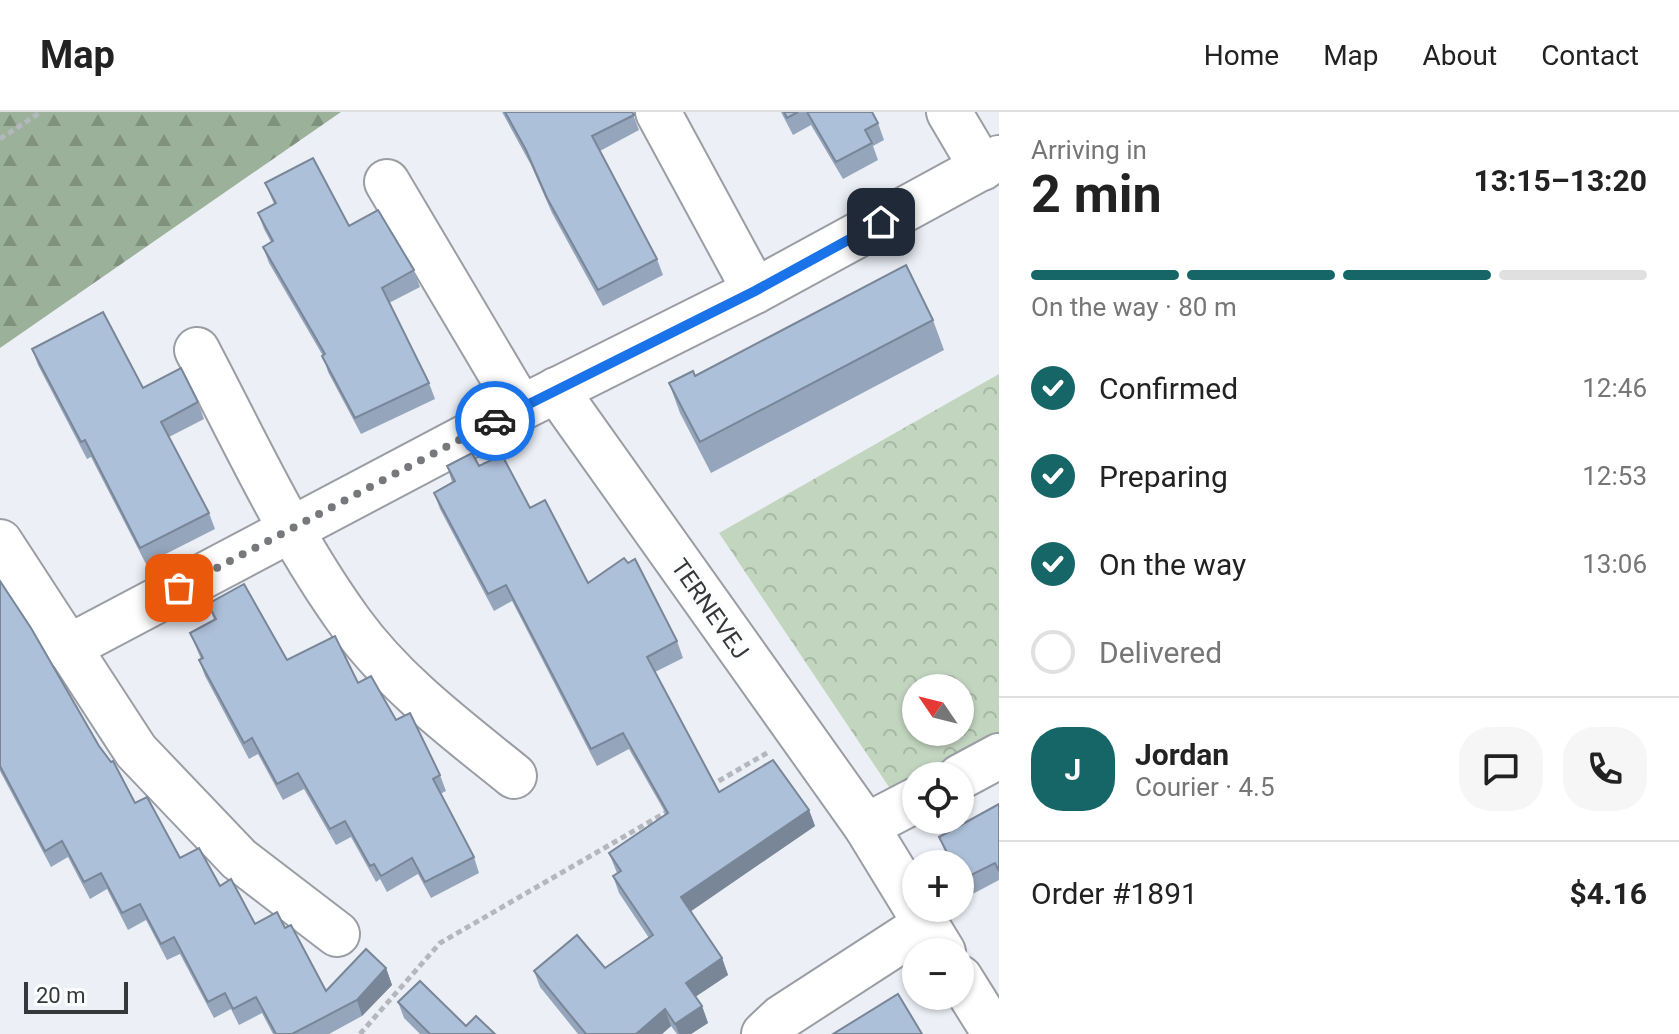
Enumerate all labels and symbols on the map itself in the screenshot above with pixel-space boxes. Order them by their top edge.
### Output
pin [847,188,915,256]
courier [455,381,535,461]
pin [145,554,213,622]
street label: TERNEVEJ [665,554,755,664]
north arrow [902,674,974,746]
scale bar [24,978,128,1014]

